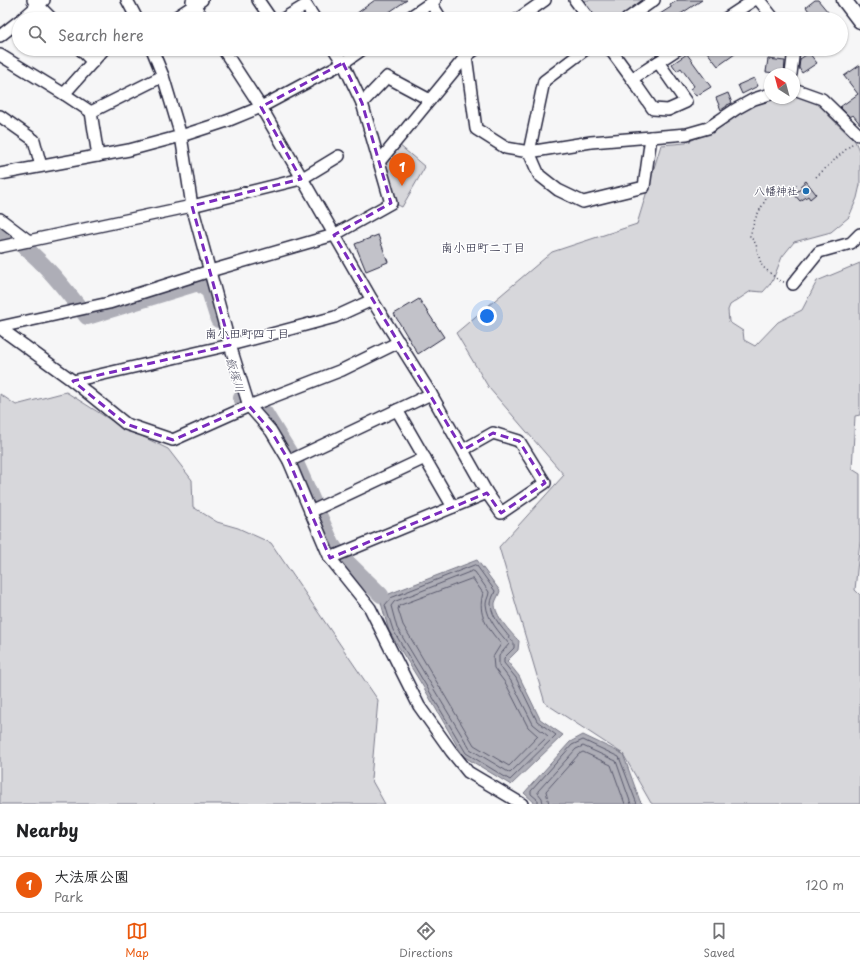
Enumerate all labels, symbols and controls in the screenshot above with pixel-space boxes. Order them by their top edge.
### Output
search box [12,12,848,56]
icon: search [26,23,48,45]
text: Search here [58,23,144,46]
north arrow [764,68,800,104]
pin: 1 [389,153,415,186]
place label: 八幡神社 [754,182,798,199]
marker: 八幡神社 [801,186,811,196]
district label: 南小田町二丁目 [441,238,525,256]
your location [477,306,497,326]
district label: 南小田町四丁目 [205,324,289,342]
water label: 飯塚川 [222,355,250,395]
text: Nearby [16,817,78,843]
text: 大法原公園 [54,864,129,887]
text: 1 [26,875,32,894]
text: 120 m [805,875,844,894]
text: Park [54,887,83,906]
tab: Map [125,920,149,961]
tab: Directions [399,920,453,961]
tab: Saved [703,920,735,961]

